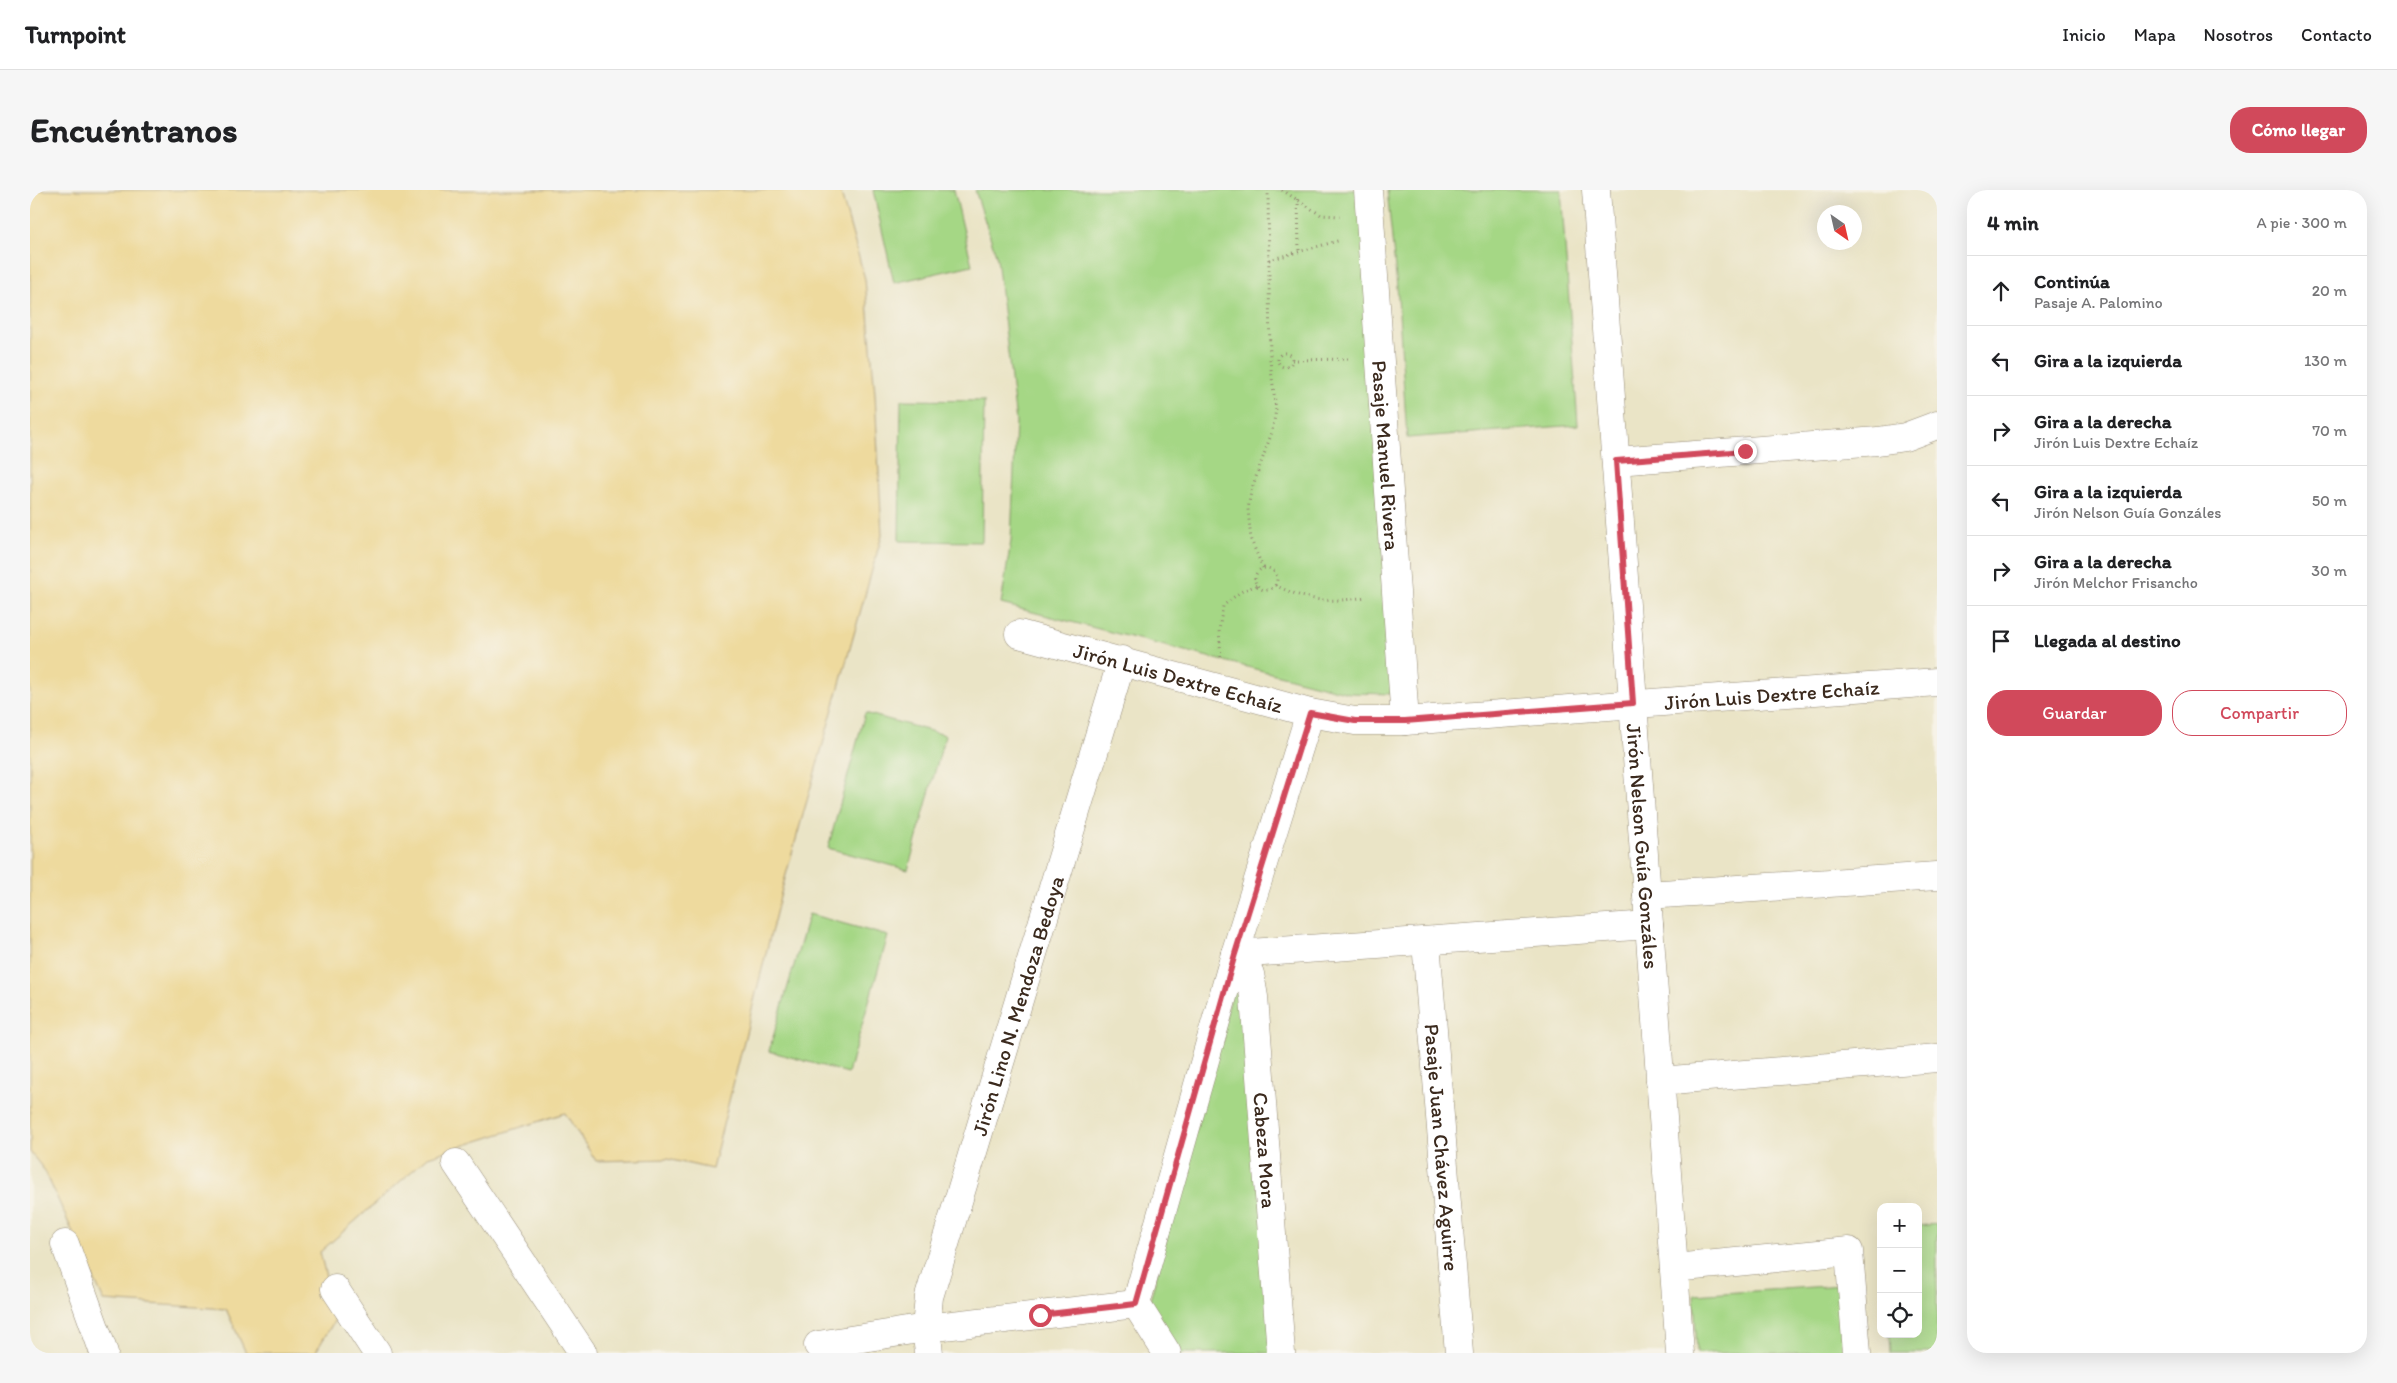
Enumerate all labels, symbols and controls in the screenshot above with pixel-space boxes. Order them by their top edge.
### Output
text: Turnpoint [25,20,126,49]
text: Inicio [2062,24,2106,46]
text: Mapa [2134,24,2176,46]
text: Nosotros [2204,24,2273,46]
text: Contacto [2301,24,2372,46]
button: Cómo llegar [2230,107,2367,153]
text: Encuéntranos [30,109,238,151]
north arrow [1817,205,1862,250]
text: 4 min [1987,210,2039,235]
text: A pie · 300 m [2256,213,2347,232]
text: Continúa [2034,270,2110,293]
icon: ahead [1987,277,2015,305]
text: 20 m [2312,281,2347,300]
text: Pasaje A. Palomino [2034,293,2163,312]
icon: left [1987,347,2015,375]
text: Gira a la izquierda [2034,349,2182,372]
text: 130 m [2304,351,2347,370]
street label: Pasaje Manuel Rivera [1367,359,1406,551]
text: Gira a la derecha [2034,410,2172,433]
icon: right [1987,417,2015,445]
text: 70 m [2312,421,2347,440]
text: Jirón Luis Dextre Echaíz [2034,433,2198,452]
route end [1734,440,1757,463]
text: Gira a la izquierda [2034,480,2182,503]
icon: left [1987,487,2015,515]
text: 50 m [2312,491,2347,510]
text: Jirón Nelson Guía Gonzáles [2034,503,2221,522]
text: Gira a la derecha [2034,550,2172,573]
icon: right [1987,557,2015,585]
text: 30 m [2311,561,2347,580]
text: Jirón Melchor Frisancho [2034,573,2198,592]
icon: arrive [1987,627,2015,655]
text: Llegada al destino [2034,629,2181,652]
street label: Jirón Luis Dextre Echaíz [1071,637,1286,718]
street label: Jirón Luis Dextre Echaíz [1663,674,1881,714]
button: Guardar [1987,690,2162,736]
button: Compartir [2172,690,2347,736]
street label: Jirón Nelson Guía Gonzáles [1622,723,1665,970]
street label: Jirón Lino N. Mendoza Bedoya [966,872,1069,1138]
street label: Pasaje Juan Chávez Aguirre [1420,1023,1465,1272]
street label: Cabeza Mora [1249,1091,1282,1209]
map controls [1877,1203,1922,1338]
button: + [1877,1203,1922,1248]
button: − [1877,1248,1922,1293]
button: locate [1877,1293,1922,1338]
route start [1029,1304,1052,1327]

